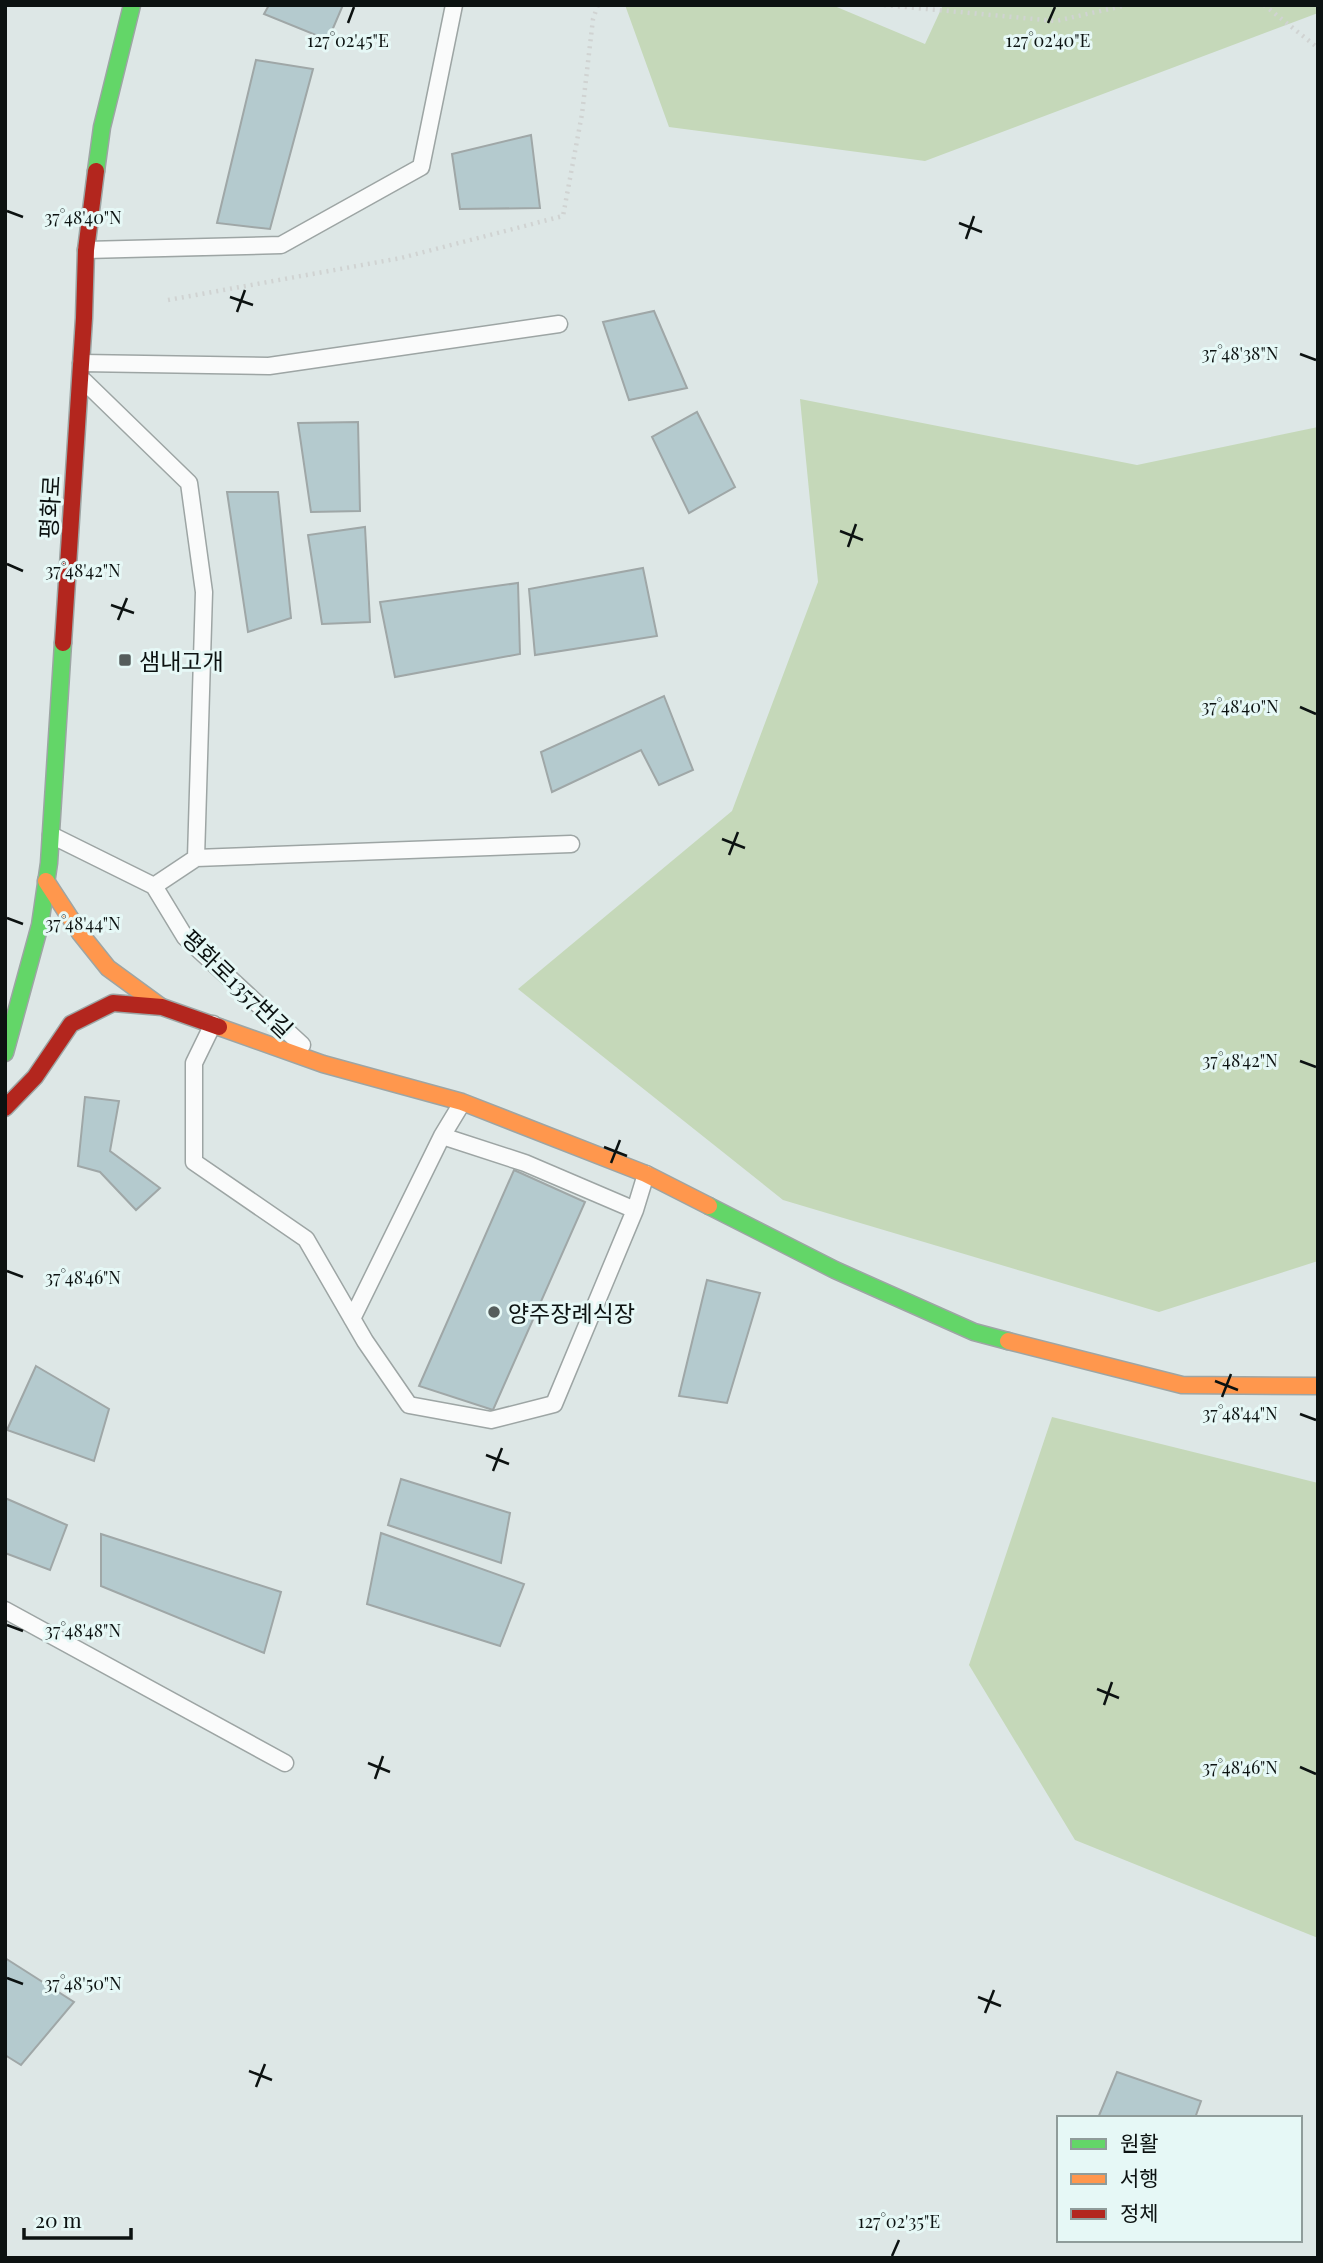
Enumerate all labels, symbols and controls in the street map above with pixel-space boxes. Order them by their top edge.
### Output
text: 127°02'45"E [307,28,389,52]
text: 127°02'40"E [1006,28,1091,52]
text: 37°48'40"N [44,205,122,229]
text: 37°48'38"N [1201,341,1279,365]
street label: 평화로 [32,474,66,540]
text: 37°48'42"N [45,558,121,582]
place label: 샘내고개 [139,645,224,676]
marker: 샘내고개 [117,652,133,668]
text: 37°48'40"N [1201,694,1279,718]
text: 37°48'44"N [45,911,121,935]
street label: 평화로1357번길 [176,922,300,1044]
text: 37°48'42"N [1202,1048,1278,1072]
text: 37°48'46"N [45,1265,121,1289]
place label: 양주장례식장 [508,1297,635,1328]
marker: 양주장례식장 [486,1304,502,1320]
text: 37°48'44"N [1202,1401,1278,1425]
text: 37°48'48"N [45,1618,121,1642]
text: 37°48'46"N [1202,1755,1278,1779]
text: 37°48'50"N [44,1971,122,1995]
legend [1057,2116,1302,2242]
text: 원활 [1120,2128,1159,2156]
text: 서행 [1120,2163,1159,2191]
scale bar [24,2196,131,2240]
text: 정체 [1120,2198,1159,2226]
text: 20 m [35,2205,82,2233]
text: 127°02'35"E [858,2209,940,2233]

